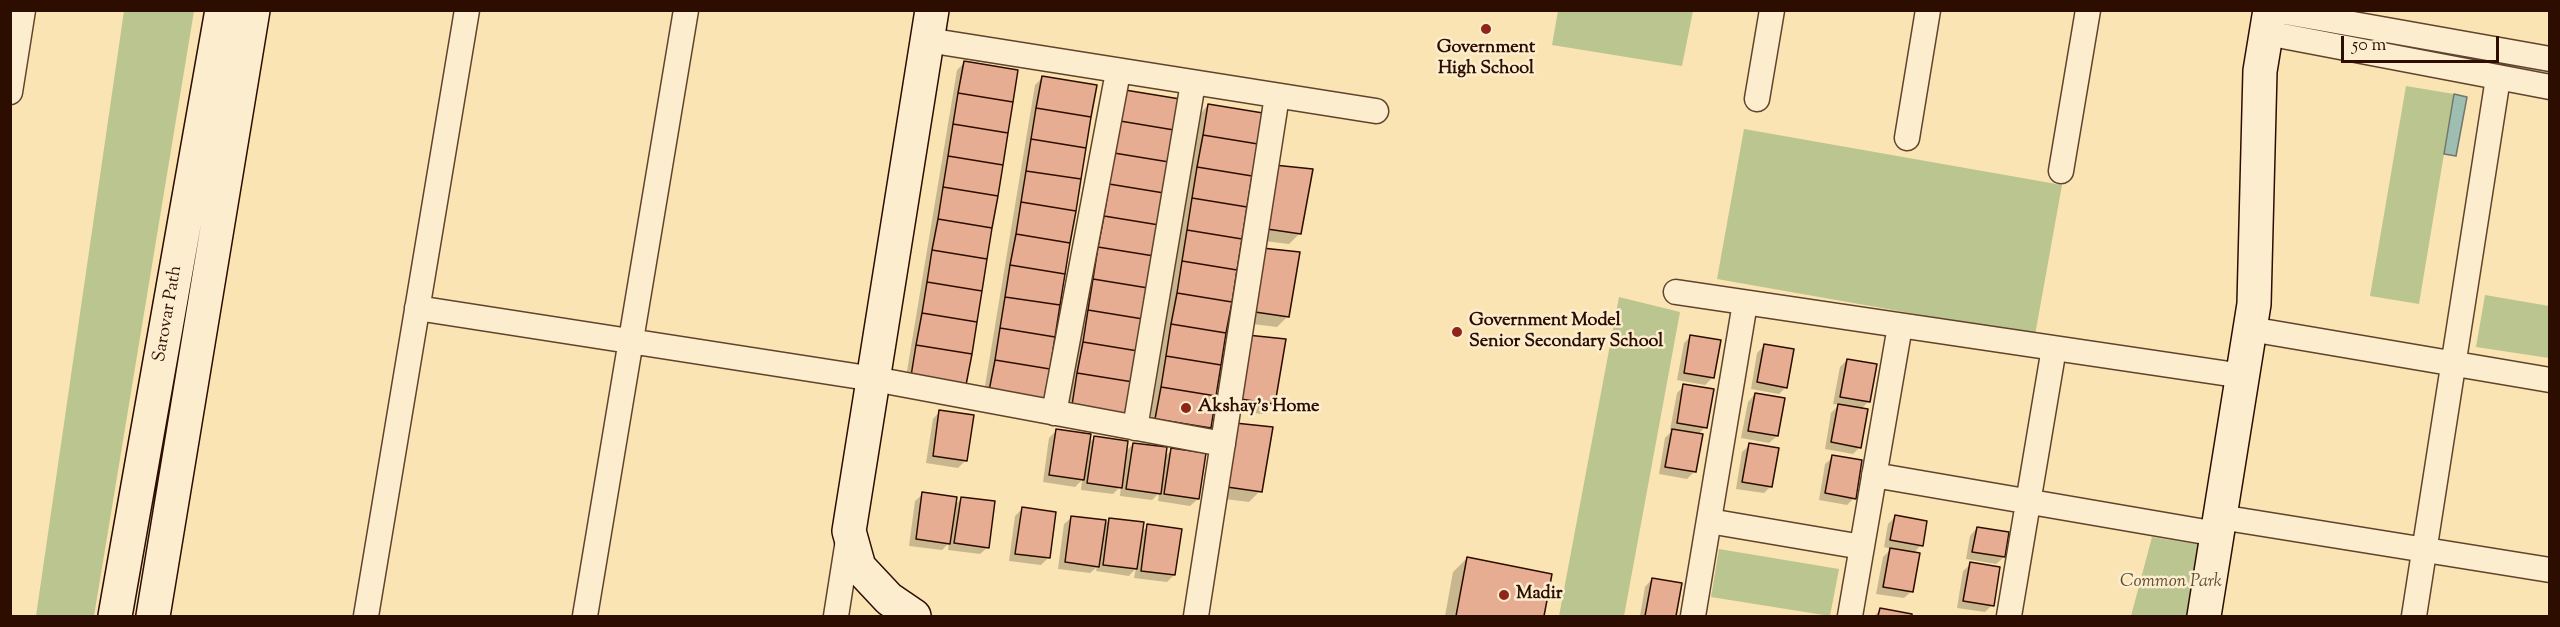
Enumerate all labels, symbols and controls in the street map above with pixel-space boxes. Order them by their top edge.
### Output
marker: Government High School [1479,22,1493,36]
scale bar [2344,24,2502,62]
text: 50 m [2352,33,2386,59]
place label: Government High School [1437,38,1535,80]
street label: Sarovar Path [150,264,188,364]
place label: Government Model Senior Secondary School [1469,311,1663,354]
marker: Government Model Senior Secondary School [1450,325,1464,339]
place label: Akshay's Home [1198,397,1319,419]
marker: Akshay's Home [1179,401,1193,415]
park label: Common Park [2120,572,2222,594]
place label: Madir [1516,584,1563,606]
marker: Madir [1497,588,1511,602]

